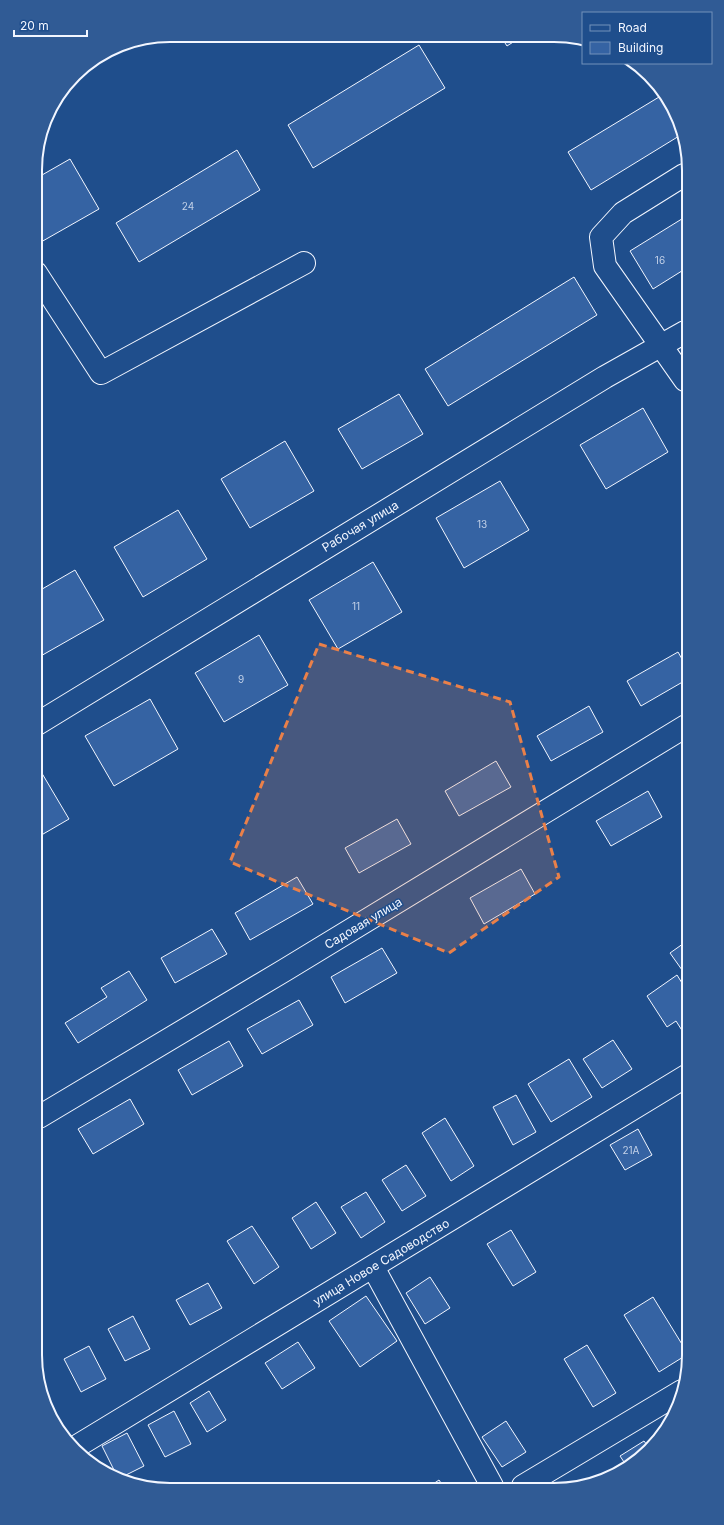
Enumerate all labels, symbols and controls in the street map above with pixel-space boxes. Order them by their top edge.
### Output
scale bar [14,12,87,38]
legend [582,12,712,64]
text: 20 m [20,18,49,33]
text: Road [618,20,647,35]
text: Building [618,40,663,55]
house number: 24 [182,200,194,212]
house number: 16 [655,254,665,266]
street label: Рабочая улица [319,497,401,555]
house number: 13 [477,518,487,530]
house number: 11 [352,600,360,612]
house number: 9 [238,673,244,685]
street label: Садовая улица [321,894,405,952]
house number: 21А [622,1144,640,1156]
street label: улица Новое Садоводство [310,1215,452,1309]

